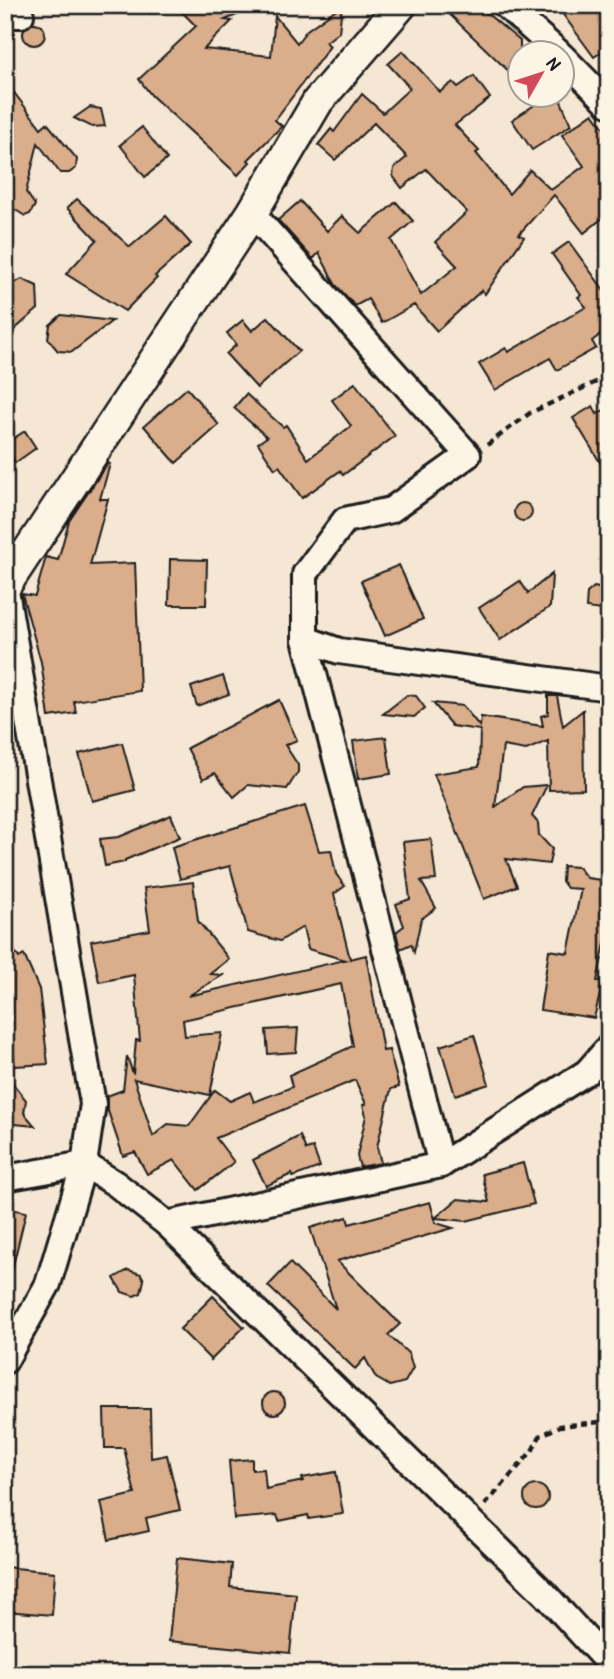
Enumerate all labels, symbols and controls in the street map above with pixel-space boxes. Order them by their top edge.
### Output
north arrow [505,38,576,108]
text: N [541,51,567,75]

